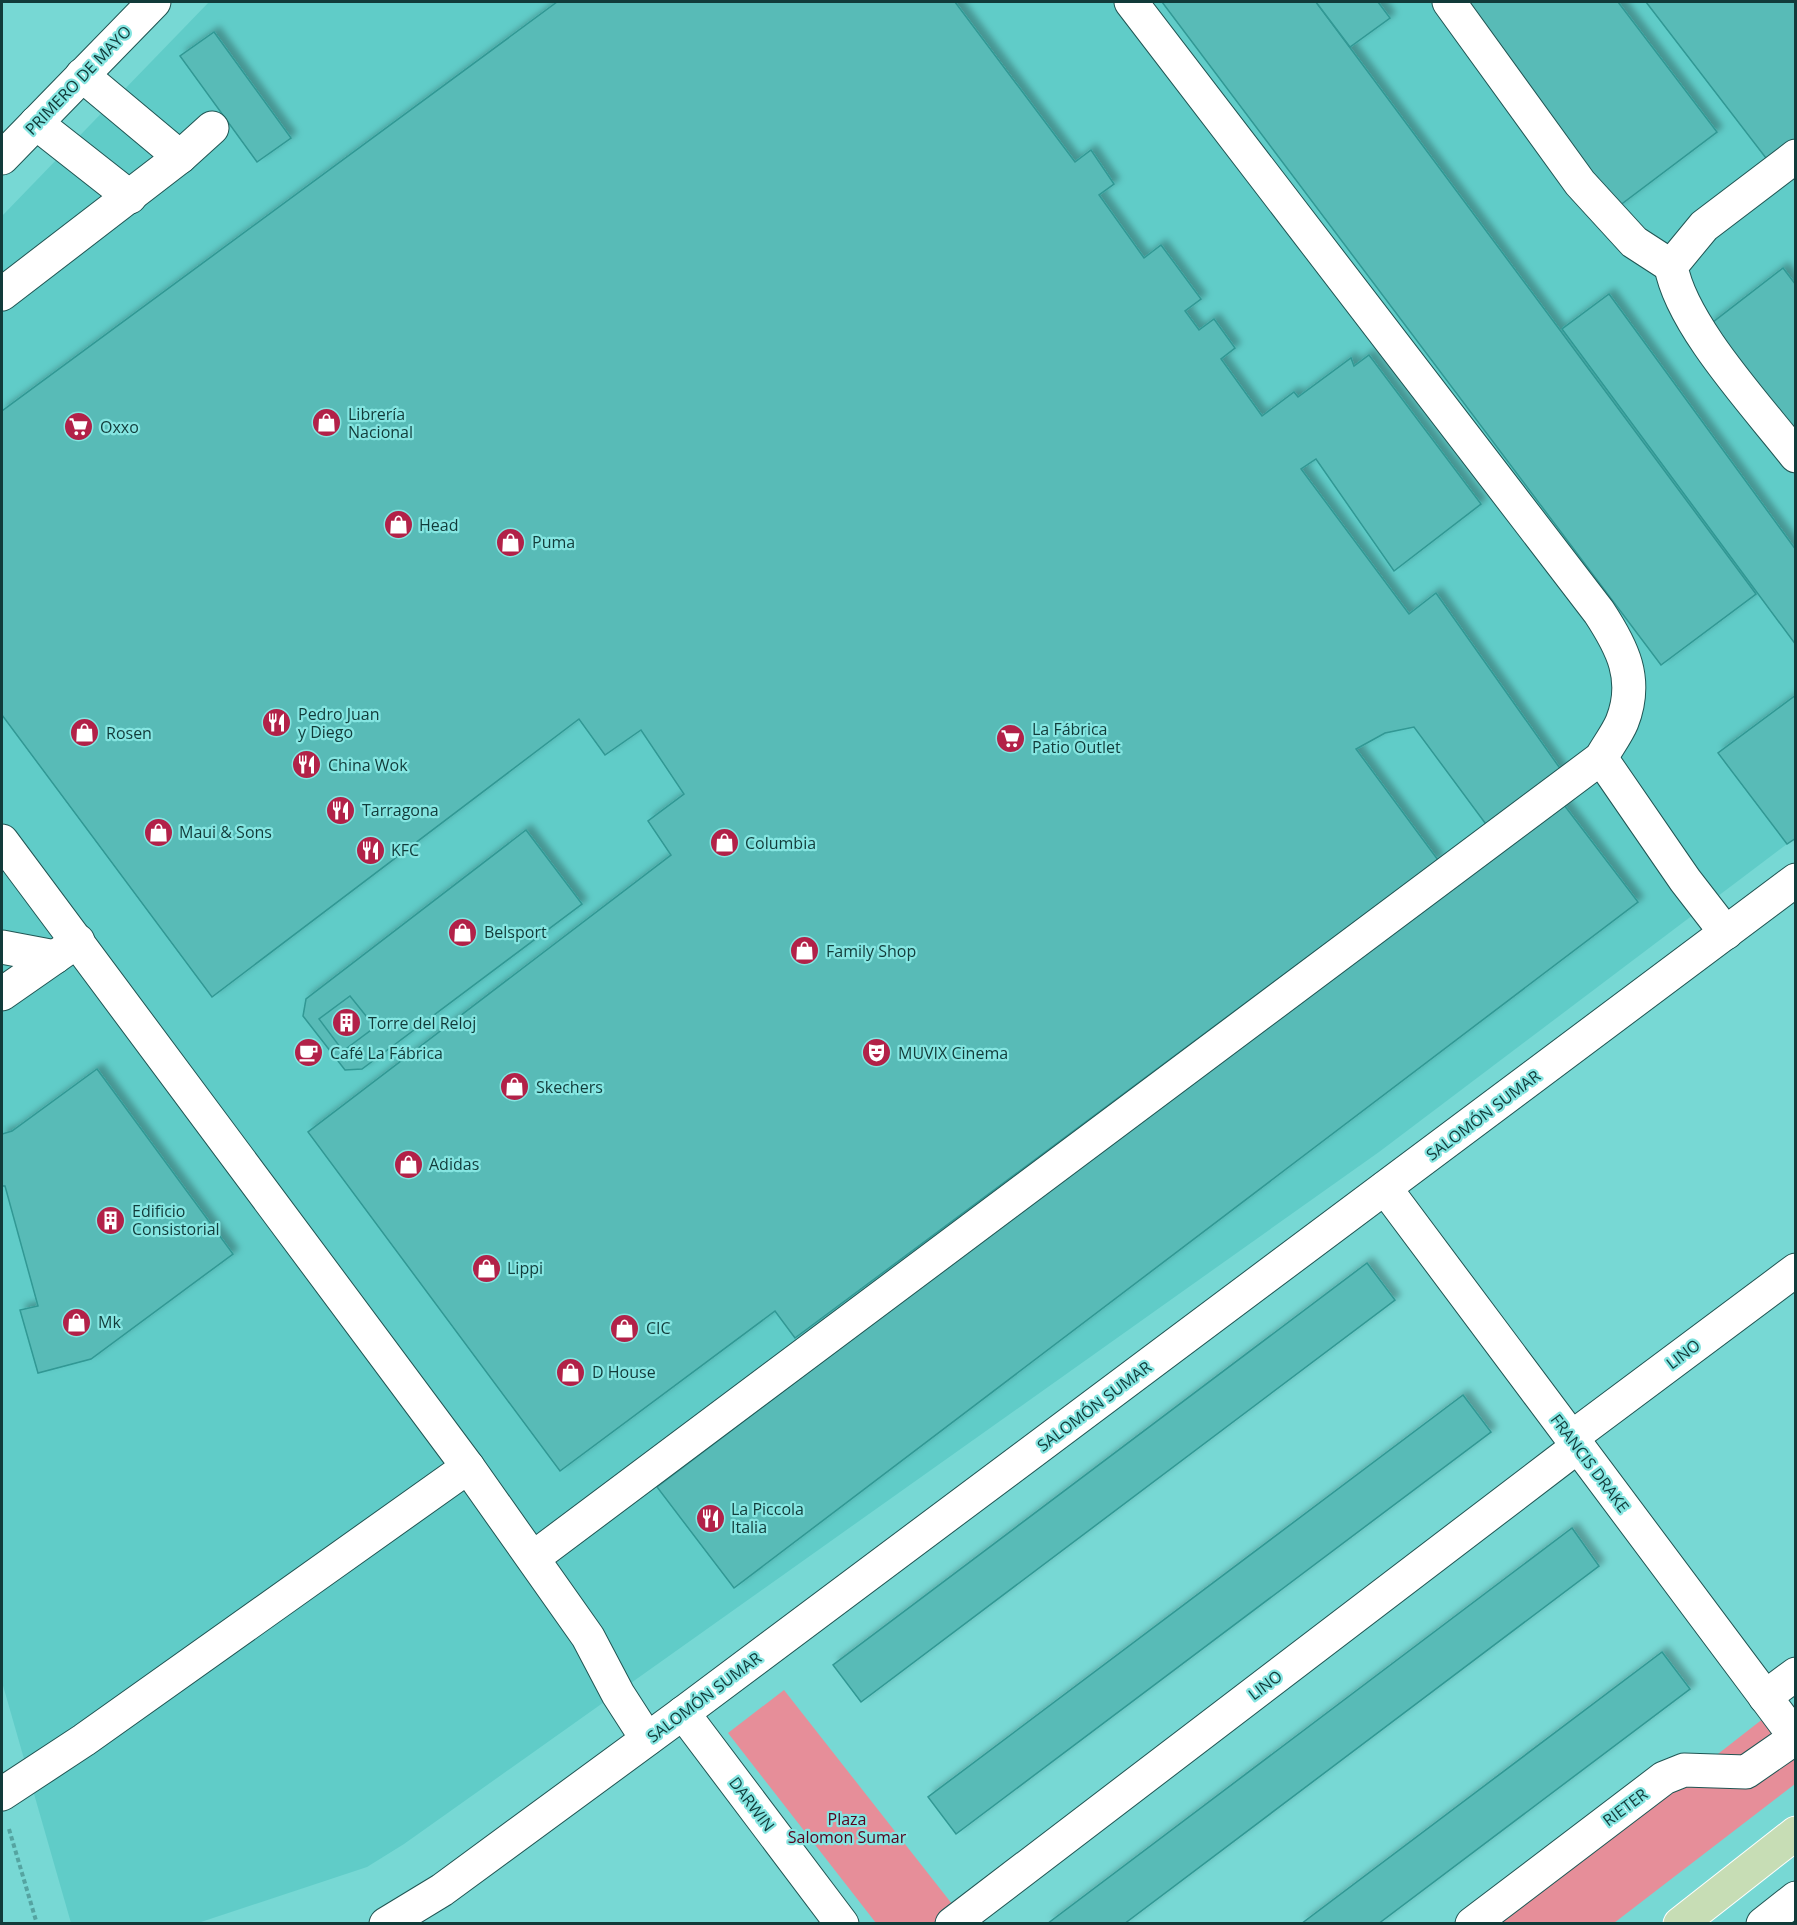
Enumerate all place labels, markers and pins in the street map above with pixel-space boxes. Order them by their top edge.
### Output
place label: Librería Nacional [348,403,413,443]
shop icon: Librería Nacional [311,407,343,439]
supermarket icon: Oxxo [63,411,95,443]
place label: Oxxo [100,416,139,438]
shop icon: Head [382,509,414,541]
place label: Head [419,514,458,536]
shop icon: Puma [495,526,527,558]
place label: Puma [532,531,575,553]
place label: Pedro Juan y Diego [298,703,380,743]
restaurant icon: Pedro Juan y Diego [261,707,293,739]
shop icon: Rosen [69,717,101,749]
place label: La Fábrica Patio Outlet [1032,718,1121,758]
place label: Rosen [106,722,152,744]
supermarket icon: La Fábrica Patio Outlet [995,722,1027,754]
restaurant icon: China Wok [291,749,323,781]
place label: China Wok [328,754,408,776]
restaurant icon: Tarragona [325,794,357,826]
place label: Tarragona [362,799,439,821]
shop icon: Maui & Sons [142,816,174,848]
place label: Maui & Sons [179,821,272,843]
shop icon: Columbia [708,827,740,859]
place label: Columbia [745,832,816,854]
restaurant icon: KFC [354,834,386,866]
place label: KFC [391,839,419,861]
shop icon: Belsport [447,916,479,948]
place label: Belsport [484,921,547,943]
shop icon: Family Shop [789,935,821,967]
place label: Family Shop [826,940,916,962]
building icon: Torre del Reloj [331,1007,363,1039]
place label: Torre del Reloj [368,1012,476,1034]
cafe icon: Café La Fábrica [293,1037,325,1069]
theatre icon: MUVIX Cinema [861,1037,893,1069]
place label: Café La Fábrica [330,1042,443,1064]
place label: MUVIX Cinema [898,1042,1008,1064]
shop icon: Skechers [499,1071,531,1103]
place label: Skechers [536,1076,603,1098]
shop icon: Adidas [392,1148,424,1180]
place label: Adidas [429,1153,479,1175]
place label: Edificio Consistorial [132,1200,220,1240]
building icon: Edificio Consistorial [95,1204,127,1236]
shop icon: Lippi [470,1252,502,1284]
place label: Lippi [507,1257,543,1279]
shop icon: Mk [61,1306,93,1338]
place label: Mk [98,1311,121,1333]
shop icon: CIC [609,1312,641,1344]
place label: CIC [646,1317,671,1339]
shop icon: D House [555,1356,587,1388]
place label: D House [592,1361,656,1383]
place label: La Piccola Italia [731,1498,804,1538]
restaurant icon: La Piccola Italia [694,1502,726,1534]

